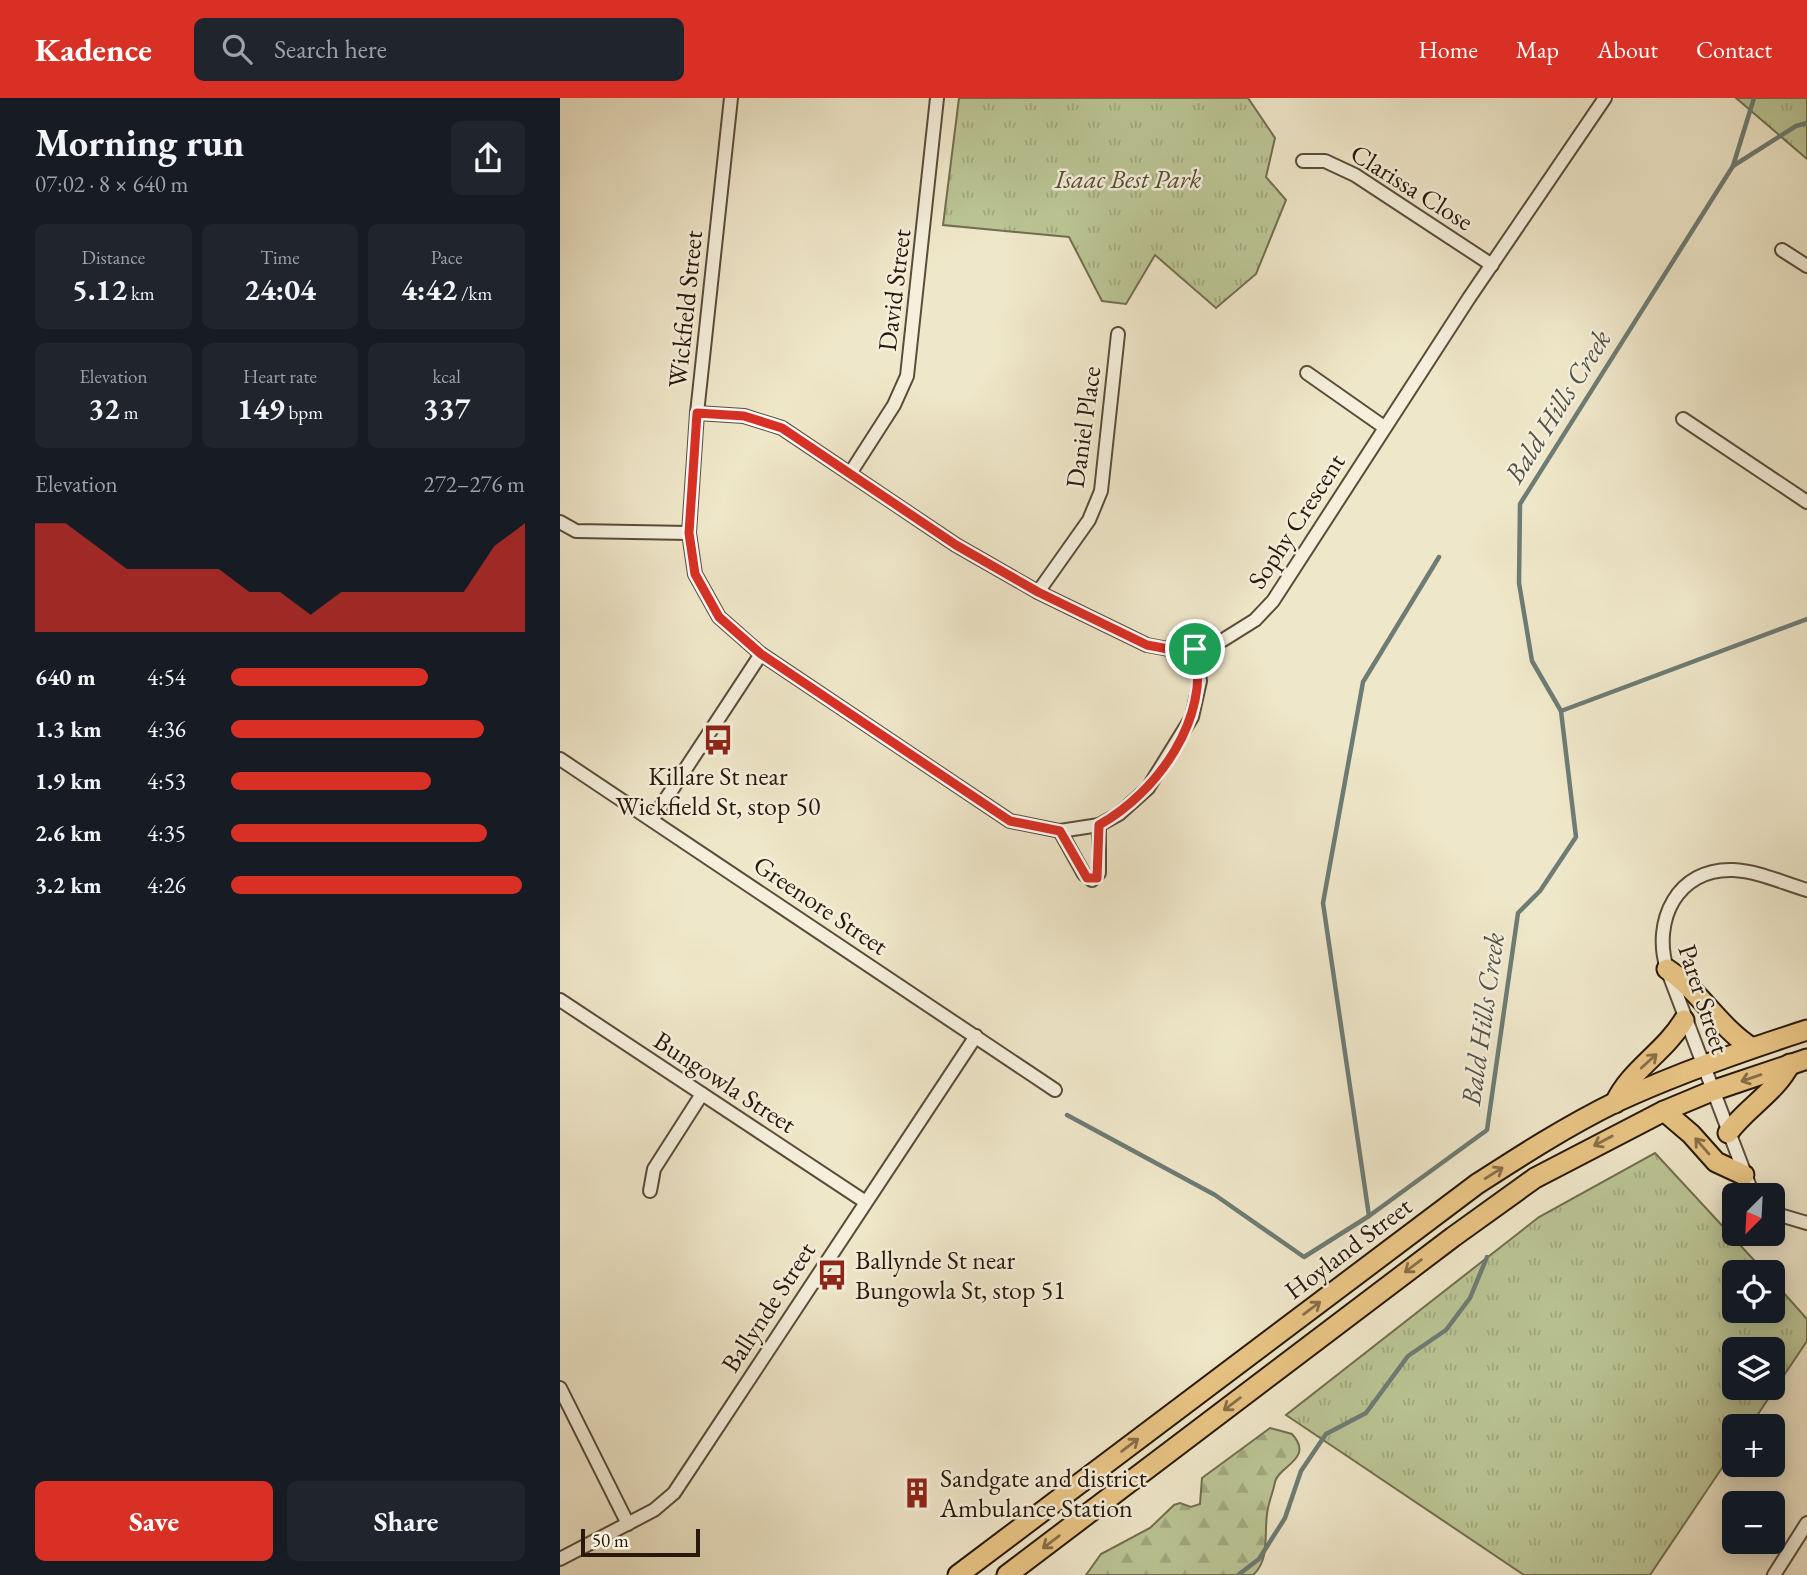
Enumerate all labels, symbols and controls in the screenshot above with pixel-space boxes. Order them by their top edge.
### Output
search box [194,18,684,81]
text: Kadence [35,28,152,71]
icon: search [218,30,256,68]
text: Search here [274,32,387,66]
text: Home [1418,34,1478,65]
text: Map [1516,34,1559,65]
text: About [1597,34,1658,65]
text: Contact [1696,34,1772,65]
text: Morning run [35,118,244,167]
button: share [451,121,525,195]
street label: Clarissa Close [1344,136,1480,238]
park label: Isaac Best Park [1054,162,1201,196]
text: 07:02 · 8 × 640 m [35,169,188,199]
street label: David Street [870,227,918,353]
street label: Wickfield Street [660,229,710,389]
text: Distance [82,245,145,270]
text: Time [260,245,300,270]
text: Pace [431,245,463,270]
text: 5.12 [72,270,127,309]
text: 24:04 [244,270,316,309]
text: 4:42 [401,270,457,309]
text: km [127,281,155,306]
text: /km [457,281,492,306]
water label: Bald Hills Creek [1495,322,1619,490]
text: Elevation [79,364,148,389]
text: Heart rate [243,364,317,389]
text: kcal [432,364,461,389]
street label: Daniel Place [1058,364,1108,490]
text: 32 [88,389,120,428]
text: 149 [237,389,285,428]
text: 337 [423,389,470,428]
text: m [120,400,139,425]
text: bpm [285,400,323,425]
street label: Sophy Crescent [1240,447,1352,595]
text: Elevation [35,469,118,499]
text: 272–276 m [424,469,525,499]
pin [1165,619,1225,679]
icon: arrive [1176,630,1214,668]
text: 640 m [35,662,96,692]
text: 4:54 [147,662,186,692]
text: 1.3 km [35,714,102,744]
text: 4:36 [147,714,186,744]
bus stop icon: Killare St near Wickfield St, stop 50 [701,723,735,757]
place label: Killare St near Wickfield St, stop 50 [615,759,821,823]
text: 1.9 km [35,766,102,796]
text: 4:53 [147,766,186,796]
text: 2.6 km [35,818,102,848]
text: 4:35 [147,818,186,848]
street label: Greenore Street [747,847,895,963]
text: 3.2 km [35,870,102,900]
text: 4:26 [147,870,186,900]
water label: Bald Hills Creek [1452,930,1512,1109]
street label: Parer Street [1670,940,1738,1058]
street label: Bungowla Street [647,1023,803,1141]
one-way arrow [1639,1053,1657,1069]
one-way arrow [1740,1072,1762,1085]
one-way arrow [1593,1135,1613,1149]
one-way arrow [1694,1137,1710,1155]
one-way arrow [1484,1165,1504,1179]
north arrow [1722,1183,1785,1246]
map controls [1722,1183,1785,1554]
street label: Hoyland Street [1278,1189,1418,1307]
street label: Ballynde Street [713,1235,823,1379]
place label: Ballynde St near Bungowla St, stop 51 [855,1243,1066,1307]
bus stop icon: Ballynde St near Bungowla St, stop 51 [815,1258,849,1292]
one-way arrow [1404,1259,1423,1274]
button: locate [1722,1260,1785,1323]
one-way arrow [1302,1301,1321,1316]
button: layers [1722,1337,1785,1400]
one-way arrow [1223,1397,1242,1412]
button: + [1722,1414,1785,1477]
one-way arrow [1120,1438,1139,1453]
place label: Sandgate and district Ambulance Station [939,1461,1147,1525]
building icon: Sandgate and district Ambulance Station [900,1476,934,1510]
button: Save [35,1481,273,1561]
button: Share [287,1481,525,1561]
button: − [1722,1491,1785,1554]
scale bar [581,1526,700,1558]
text: 50 m [592,1528,629,1553]
one-way arrow [1042,1535,1061,1549]

